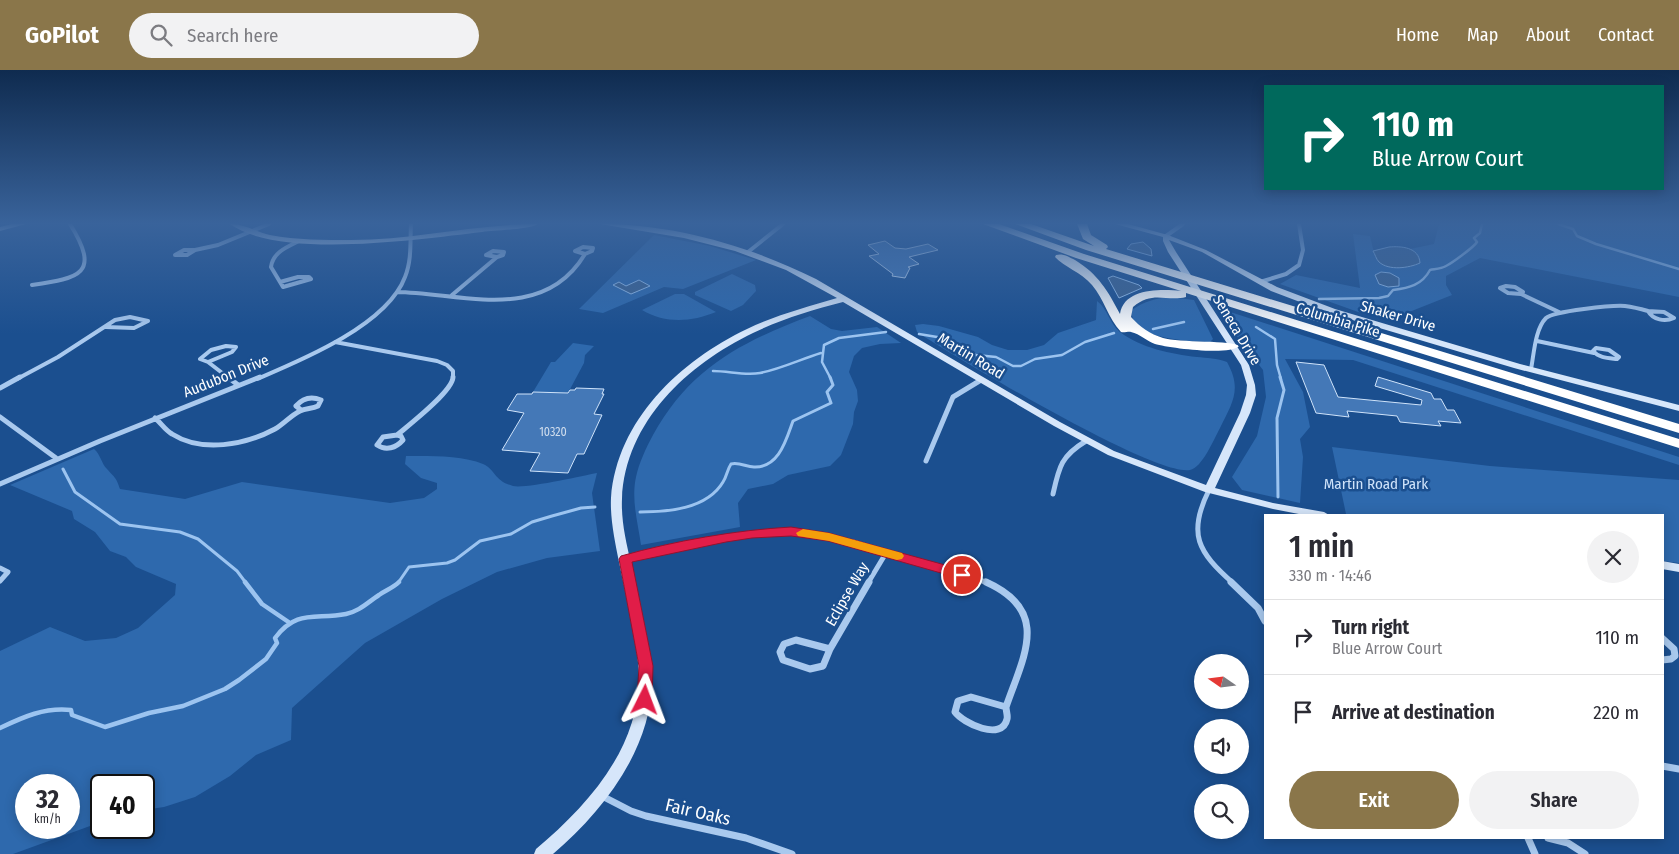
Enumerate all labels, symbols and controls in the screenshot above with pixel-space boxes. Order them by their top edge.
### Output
search box [129,13,479,58]
text: GoPilot [25,21,99,49]
icon: search [147,21,175,49]
text: Search here [187,24,279,47]
text: Home [1396,24,1439,46]
text: Map [1467,24,1498,46]
text: About [1526,24,1570,46]
text: Contact [1598,24,1654,46]
text: 110 m [1372,103,1454,145]
icon: right [1289,105,1354,170]
text: Blue Arrow Court [1372,145,1524,172]
street label: Seneca Drive [1209,291,1265,369]
street label: Shaker Drive [1358,297,1438,335]
street label: Columbia Pike [1294,299,1382,341]
street label: Martin Road [934,329,1008,383]
street label: Audubon Drive [181,351,271,401]
house number: 10320 [539,425,567,439]
park label: Martin Road Park [1324,475,1428,493]
text: 1 min [1289,529,1354,565]
button: close [1587,531,1639,583]
pin [941,554,983,596]
street label: Eclipse Way [821,559,873,629]
icon: arrive [948,561,976,589]
text: 330 m · 14:46 [1289,566,1372,585]
text: Turn right [1332,616,1409,639]
icon: right [1289,623,1317,651]
text: 110 m [1595,626,1639,649]
text: Blue Arrow Court [1332,639,1442,658]
north arrow [1194,654,1249,709]
map controls [1194,654,1249,839]
position arrow [618,673,670,725]
icon: arrive [1289,698,1317,726]
text: Arrive at destination [1332,701,1495,724]
text: 220 m [1593,701,1639,724]
button: sound [1194,719,1249,774]
button: Exit [1289,771,1459,829]
button: Share [1469,771,1639,829]
speed limit sign: 40 [90,774,155,839]
button: search [1194,784,1249,839]
text: 32 [36,785,59,815]
street label: Fair Oaks [663,794,733,830]
text: km/h [34,812,61,826]

